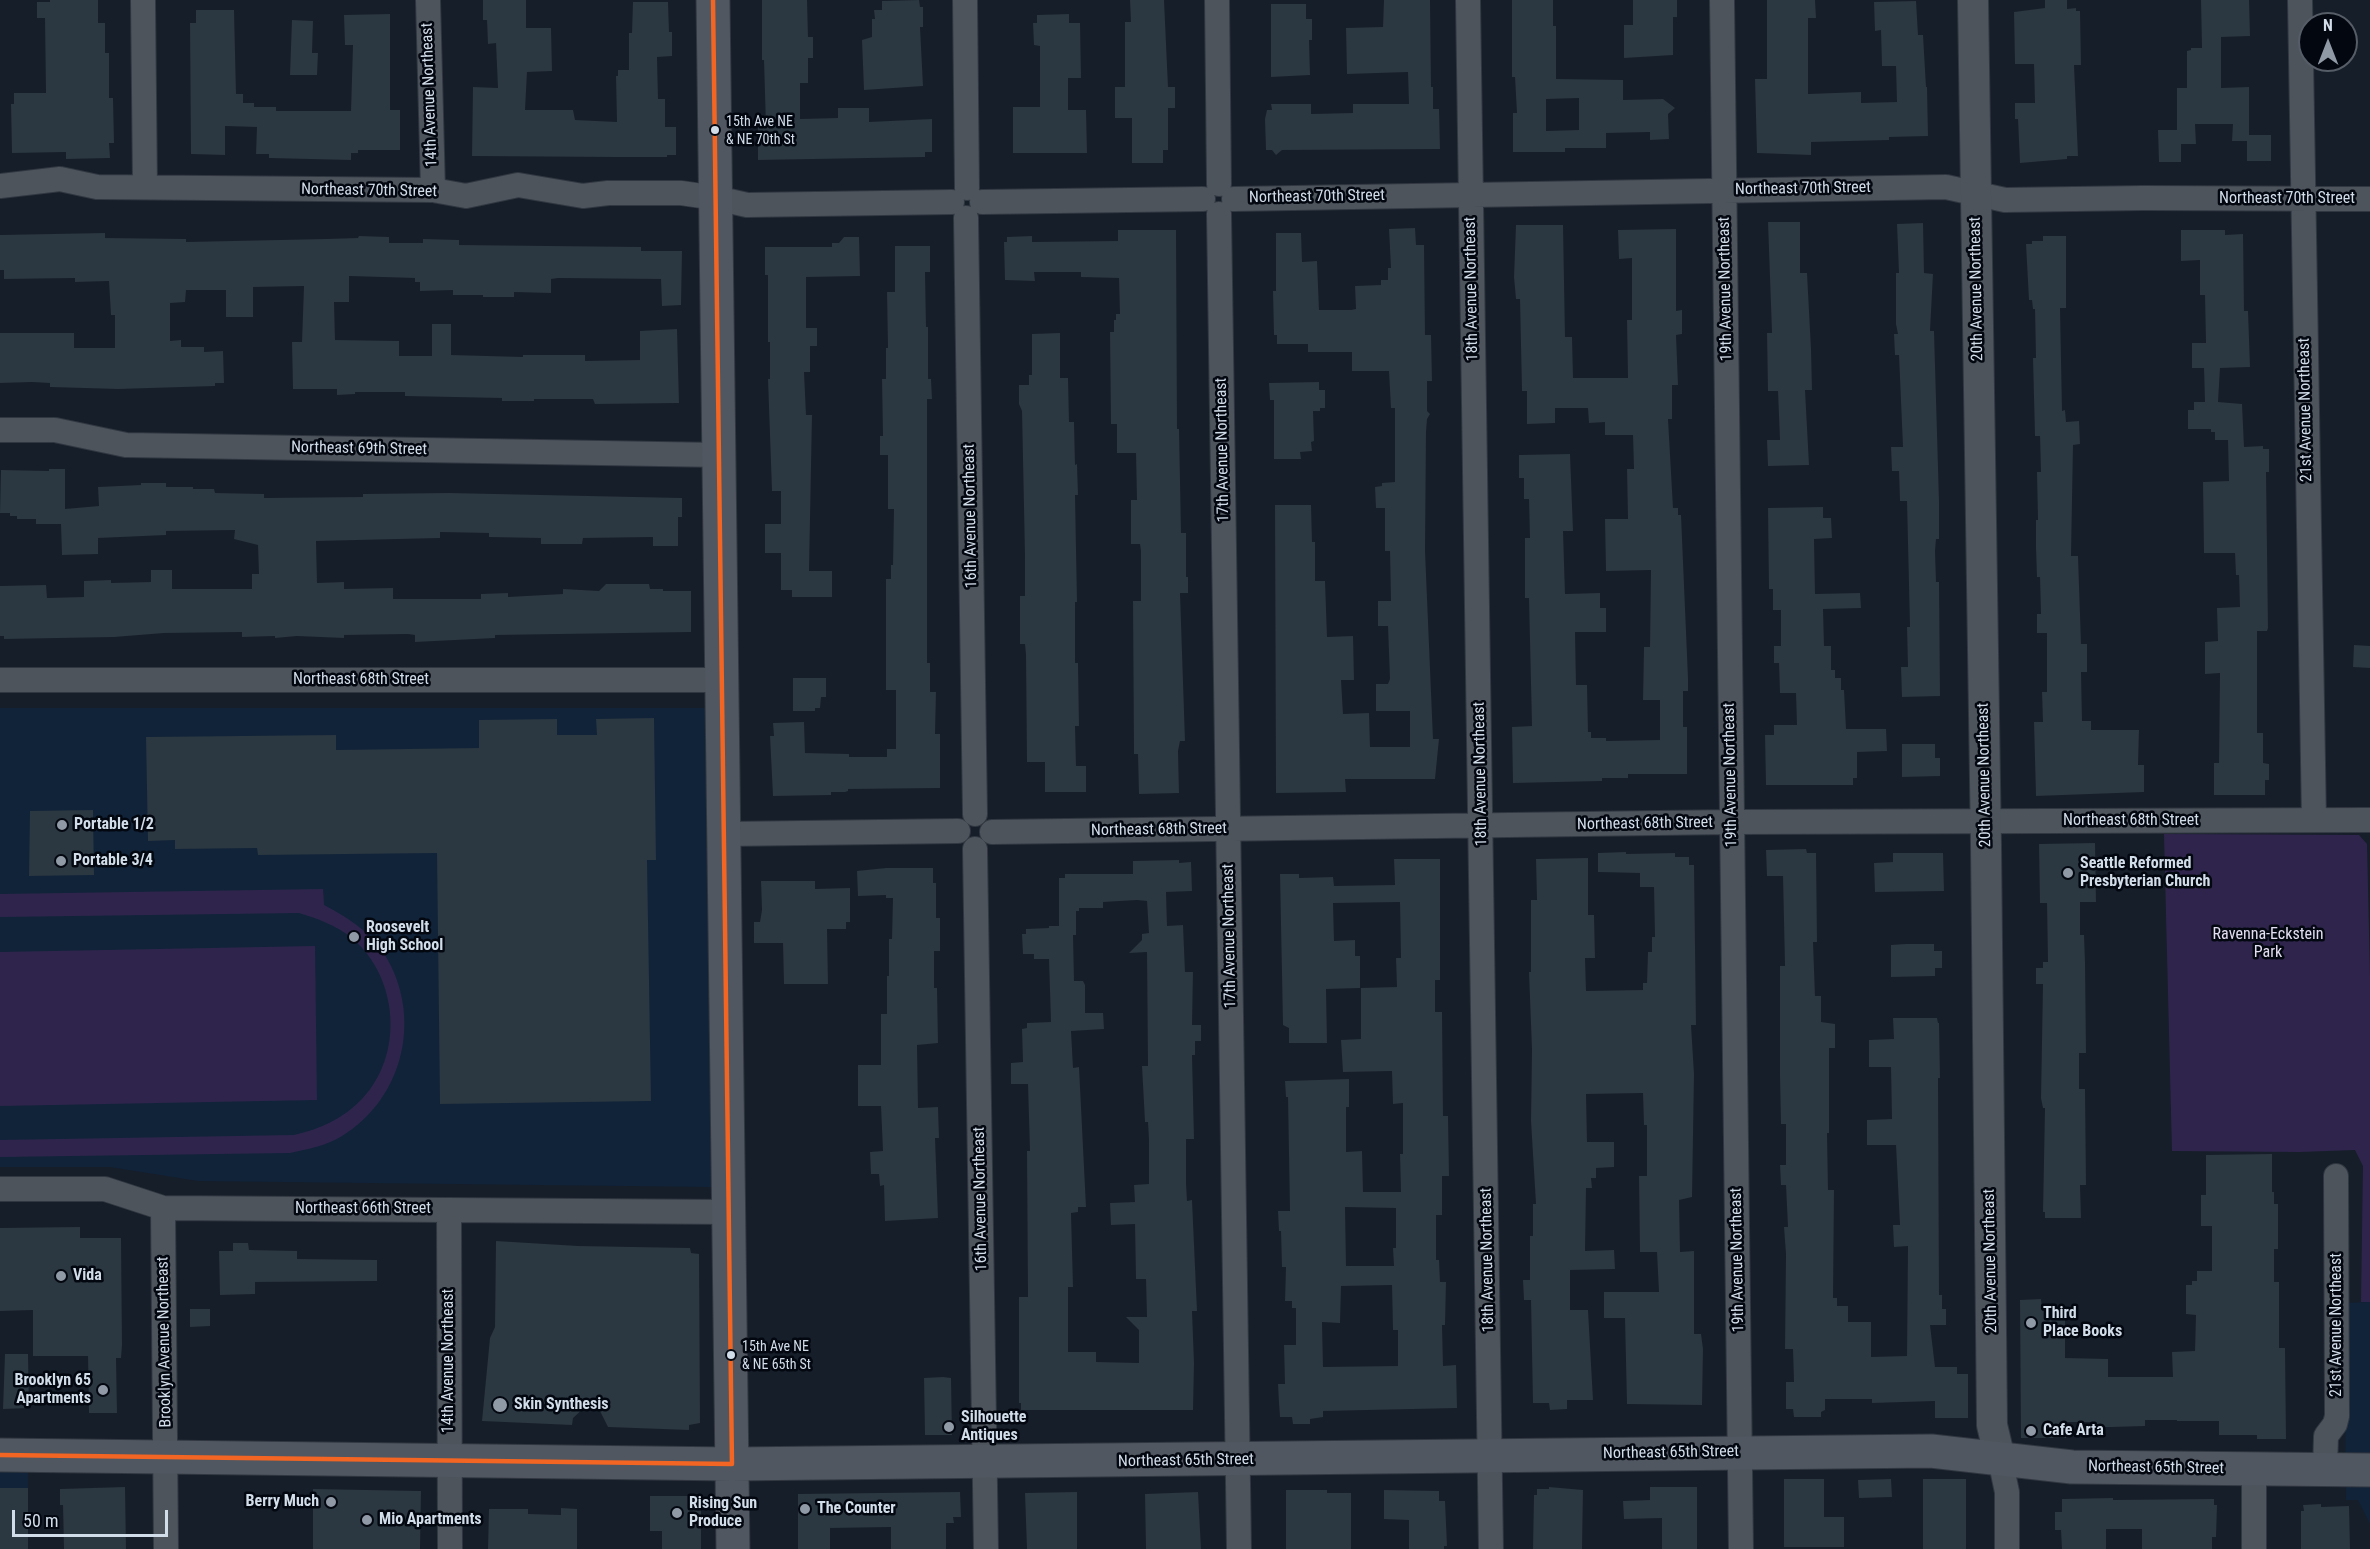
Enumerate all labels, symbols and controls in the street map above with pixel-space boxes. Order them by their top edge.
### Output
north arrow [2298,12,2358,72]
text: N [2323,16,2333,35]
street label: 14th Avenue Northeast [418,22,442,168]
place label: 15th Ave NE & NE 70th St [726,114,795,146]
marker: 15th Ave NE & NE 70th St [709,124,721,136]
street label: Northeast 70th Street [1735,178,1871,200]
street label: Northeast 70th Street [301,180,437,202]
street label: Northeast 70th Street [1249,186,1385,208]
street label: Northeast 70th Street [2219,189,2355,209]
street label: 18th Avenue Northeast [1461,217,1483,361]
street label: 19th Avenue Northeast [1715,217,1737,361]
street label: 20th Avenue Northeast [1966,217,1988,361]
street label: 21st Avenue Northeast [2295,338,2317,482]
street label: 17th Avenue Northeast [1212,378,1234,522]
street label: Northeast 69th Street [291,438,427,460]
street label: 16th Avenue Northeast [960,444,982,588]
street label: Northeast 68th Street [293,670,429,690]
street label: 18th Avenue Northeast [1470,702,1492,846]
street label: 19th Avenue Northeast [1720,703,1742,847]
street label: 20th Avenue Northeast [1974,703,1996,847]
street label: Northeast 68th Street [2063,811,2199,831]
street label: Northeast 68th Street [1577,813,1713,835]
place label: Portable 1/2 [74,815,154,835]
marker: Portable 1/2 [55,818,69,832]
street label: Northeast 68th Street [1091,819,1227,841]
place label: Portable 3/4 [73,851,153,871]
marker: Portable 3/4 [54,854,68,868]
place label: Seattle Reformed Presbyterian Church [2080,854,2210,892]
street label: 17th Avenue Northeast [1219,864,1241,1008]
marker: Seattle Reformed Presbyterian Church [2061,866,2075,880]
place label: Roosevelt High School [366,918,443,956]
park label: Ravenna-Eckstein Park [2213,925,2323,963]
marker: Roosevelt High School [347,930,361,944]
street label: 16th Avenue Northeast [970,1127,992,1271]
street label: 18th Avenue Northeast [1477,1188,1499,1332]
street label: 19th Avenue Northeast [1727,1188,1749,1332]
street label: 20th Avenue Northeast [1980,1189,2002,1333]
street label: Northeast 66th Street [295,1199,431,1219]
street label: 21st Avenue Northeast [2327,1253,2347,1397]
street label: Brooklyn Avenue Northeast [154,1256,176,1428]
place label: Vida [73,1266,102,1286]
marker: Vida [54,1269,68,1283]
street label: 14th Avenue Northeast [439,1289,459,1433]
place label: Third Place Books [2043,1304,2122,1342]
marker: Third Place Books [2024,1316,2038,1330]
place label: 15th Ave NE & NE 65th St [742,1339,811,1372]
marker: 15th Ave NE & NE 65th St [725,1349,737,1361]
place label: Brooklyn 65 Apartments [15,1371,91,1409]
marker: Brooklyn 65 Apartments [96,1383,110,1397]
place label: Skin Synthesis [514,1395,609,1415]
marker: Skin Synthesis [491,1396,509,1414]
place label: Silhouette Antiques [961,1408,1027,1446]
marker: Silhouette Antiques [942,1420,956,1434]
place label: Cafe Arta [2043,1421,2104,1441]
marker: Cafe Arta [2024,1424,2038,1438]
street label: Northeast 65th Street [1603,1442,1739,1464]
street label: Northeast 65th Street [1118,1450,1254,1472]
street label: Northeast 65th Street [2088,1457,2224,1479]
place label: Berry Much [246,1492,319,1512]
place label: Rising Sun Produce [689,1494,757,1532]
marker: Berry Much [324,1495,338,1509]
scale bar [15,1498,171,1536]
place label: The Counter [817,1499,896,1519]
marker: The Counter [798,1502,812,1516]
marker: Rising Sun Produce [670,1506,684,1520]
text: 50 m [23,1510,58,1531]
place label: Mio Apartments [379,1510,482,1530]
marker: Mio Apartments [360,1513,374,1527]

